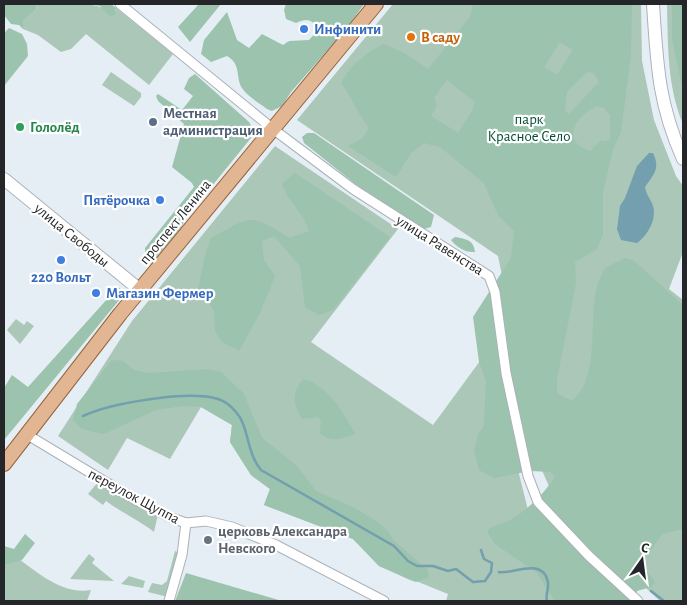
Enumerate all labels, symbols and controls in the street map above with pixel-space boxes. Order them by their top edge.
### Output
place label: Инфинити [314,22,381,37]
marker: Инфинити [298,23,310,35]
place label: В саду [421,30,460,45]
marker: В саду [405,31,417,43]
place label: Местная администрация [163,106,263,138]
park label: парк Красное Село [488,112,570,144]
marker: Местная администрация [147,116,159,128]
place label: Гололёд [30,120,80,135]
marker: Гололёд [14,121,26,133]
street label: проспект Ленина [137,177,214,268]
place label: Пятёрочка [83,193,150,208]
marker: Пятёрочка [154,194,166,206]
street label: улица Свободы [31,200,112,270]
street label: улица Равенства [393,212,486,278]
marker: 220 Вольт [55,254,67,266]
place label: 220 Вольт [31,270,91,285]
place label: Магазин Фермер [106,286,214,301]
marker: Магазин Фермер [90,287,102,299]
street label: переулок Щуппа [86,466,182,527]
place label: церковь Александра Невского [218,524,347,556]
marker: церковь Александра Невского [202,534,214,546]
north arrow [617,535,667,585]
text: С [639,541,651,556]

